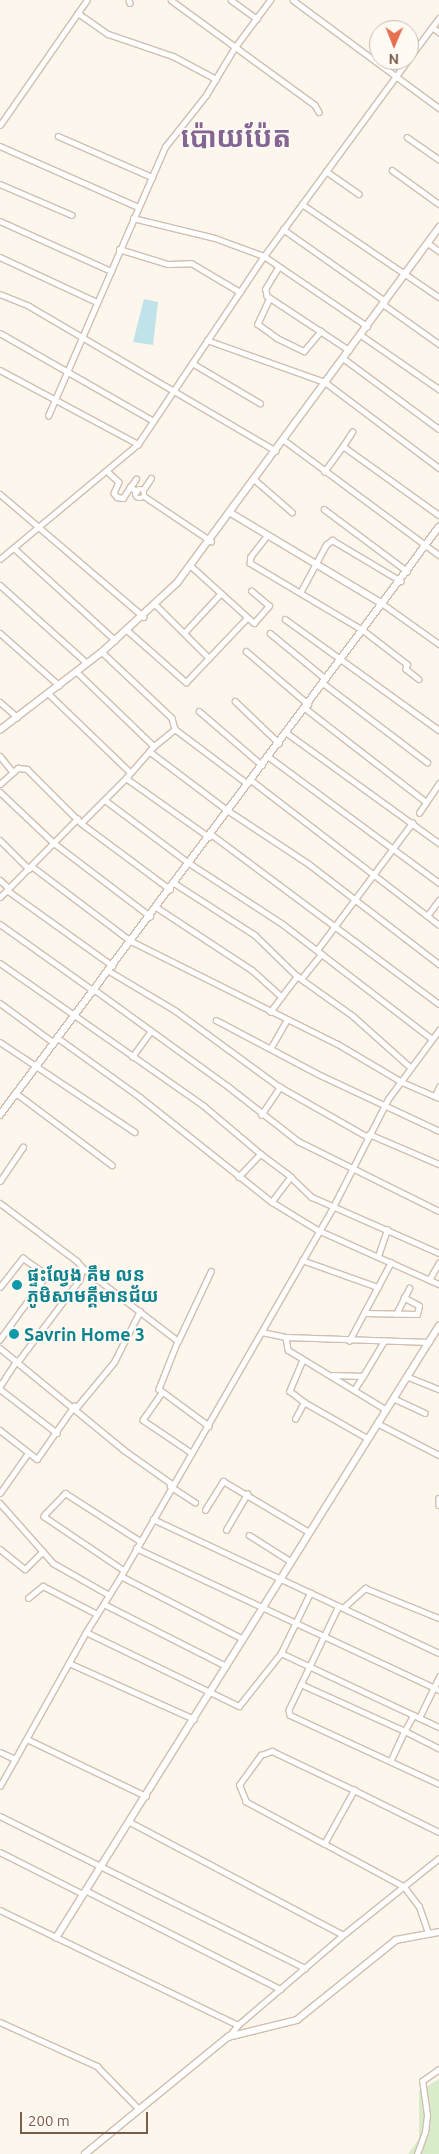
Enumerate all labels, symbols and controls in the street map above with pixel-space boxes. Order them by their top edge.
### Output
north arrow [369,20,419,70]
text: N [388,51,399,67]
district label: ប៉ោយប៉ែត [181,120,291,154]
place label: ផ្ទះល្វែង គឹម លន ភូមិសាមគ្គីមានជ័យ [27,1264,159,1306]
marker: ផ្ទះល្វែង គឹម លន ភូមិសាមគ្គីមានជ័យ [11,1279,23,1291]
place label: Savrin Home 3 [24,1323,145,1345]
marker: Savrin Home 3 [8,1328,20,1340]
scale bar [22,2102,150,2134]
text: 200 m [28,2112,70,2129]

